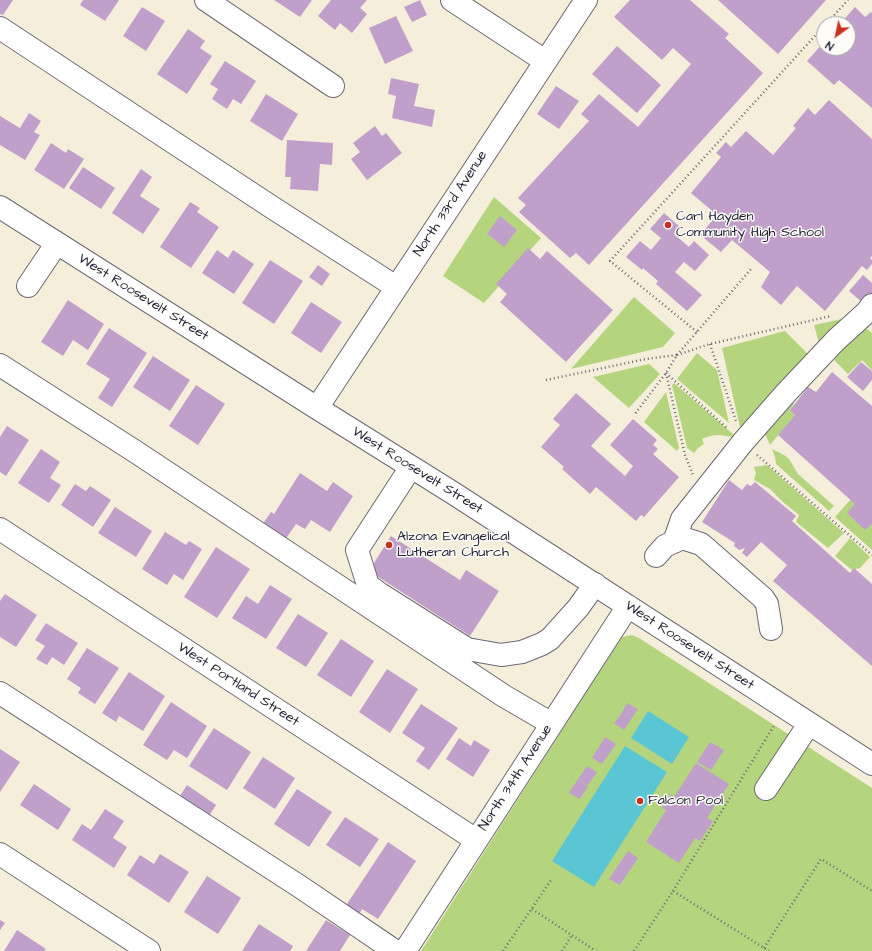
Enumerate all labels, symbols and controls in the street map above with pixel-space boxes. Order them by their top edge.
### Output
north arrow [816,16,856,56]
text: N [823,37,837,54]
street label: North 33rd Avenue [411,148,491,260]
place label: Carl Hayden Community High School [676,209,824,242]
marker: Carl Hayden Community High School [663,220,673,230]
street label: West Roosevelt Street [75,251,211,345]
street label: West Roosevelt Street [349,424,485,518]
place label: Alzona Evangelical Lutheran Church [397,529,510,562]
marker: Alzona Evangelical Lutheran Church [384,540,394,550]
street label: West Roosevelt Street [621,598,757,694]
street label: West Portland Street [174,639,302,731]
street label: North 34th Avenue [475,722,557,834]
place label: Falcon Pool [648,793,723,809]
marker: Falcon Pool [635,796,645,806]

